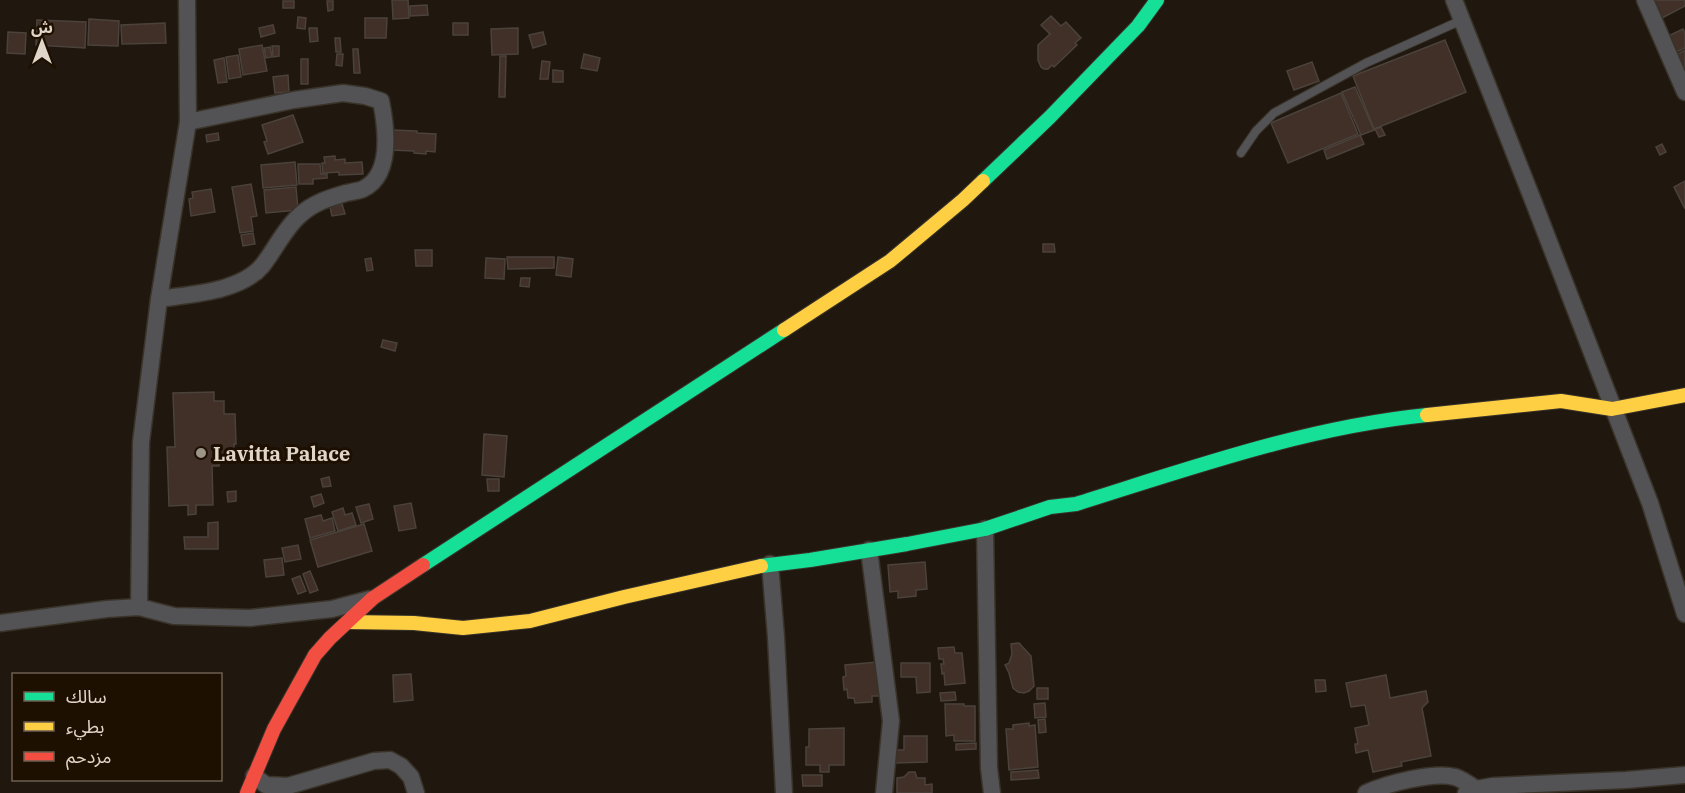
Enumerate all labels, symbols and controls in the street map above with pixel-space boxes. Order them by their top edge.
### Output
north arrow [12,12,72,72]
text: ش [31,17,53,37]
place label: Lavitta Palace [213,440,350,467]
marker: Lavitta Palace [194,446,208,460]
legend [12,673,222,781]
text: سالك [66,685,107,708]
text: بطيء [66,715,104,740]
text: مزدحم [66,745,111,770]

